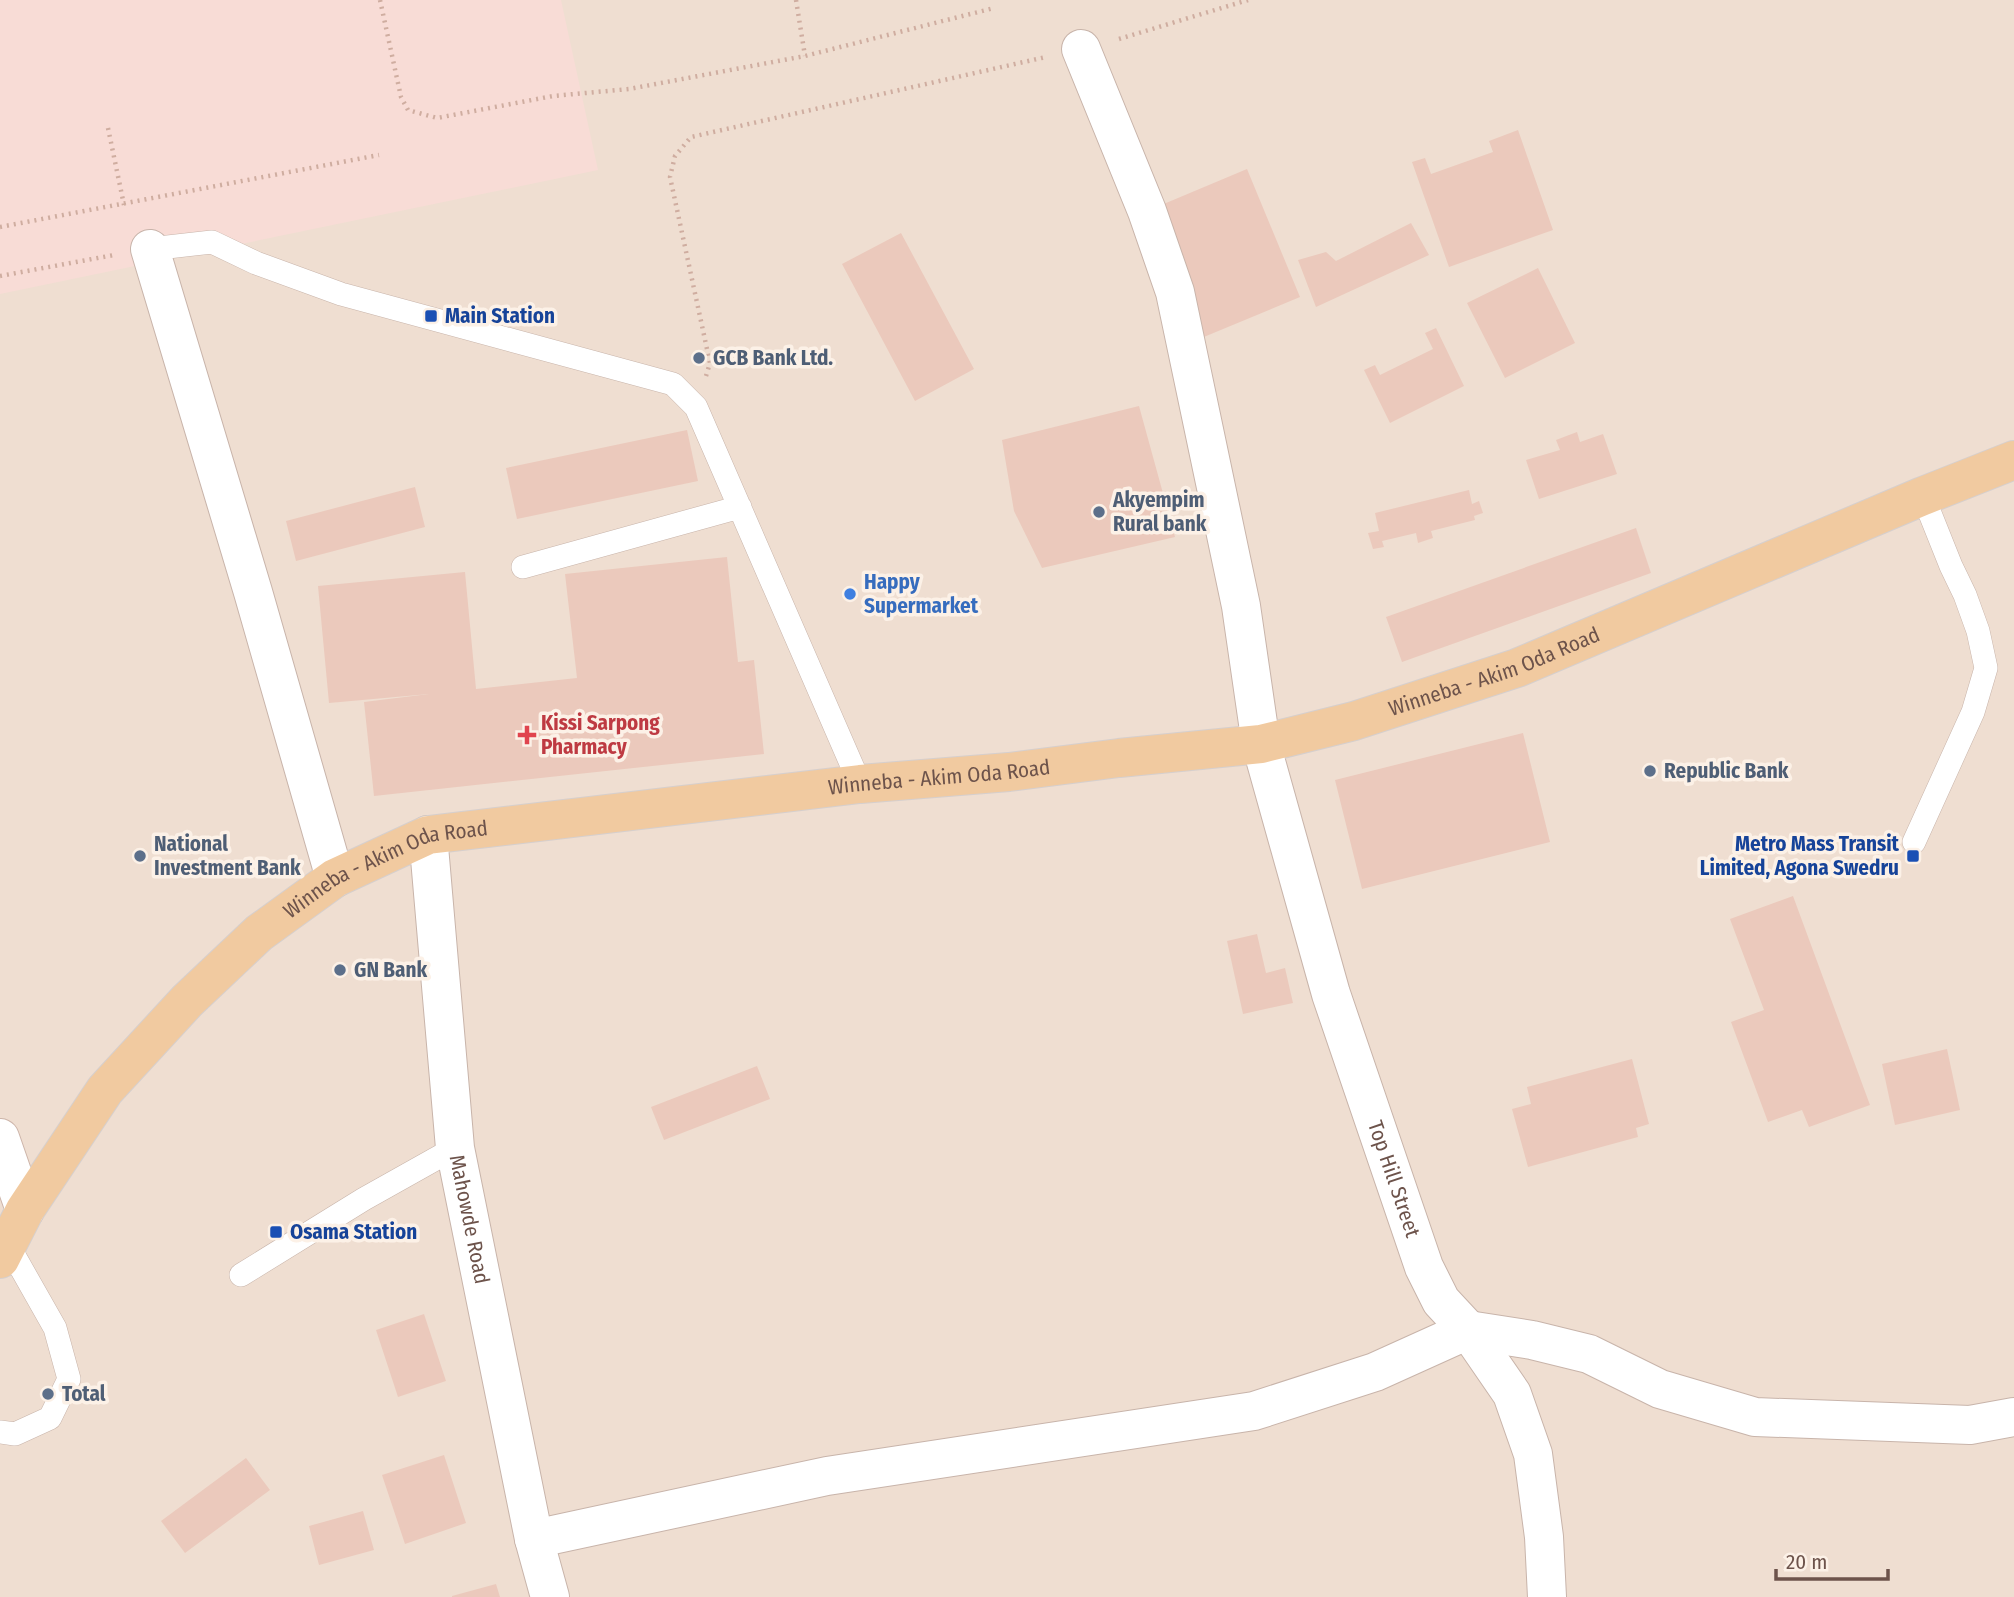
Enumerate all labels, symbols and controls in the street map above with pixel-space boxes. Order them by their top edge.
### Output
place label: Main Station [445,303,555,329]
marker: Main Station [423,308,439,324]
place label: GCB Bank Ltd. [713,345,833,371]
marker: GCB Bank Ltd. [691,350,707,366]
place label: Akyempim Rural bank [1112,487,1207,537]
marker: Akyempim Rural bank [1091,504,1107,520]
place label: Happy Supermarket [864,569,979,619]
marker: Happy Supermarket [842,586,858,602]
street label: Winneba - Akim Oda Road [1385,621,1604,722]
place label: Kissi Sarpong Pharmacy [541,710,660,760]
marker: Kissi Sarpong Pharmacy [519,727,535,743]
street label: Winneba - Akim Oda Road [827,754,1052,801]
place label: Republic Bank [1664,758,1789,784]
marker: Republic Bank [1642,763,1658,779]
street label: Winneba - Akim Oda Road [278,815,489,924]
place label: National Investment Bank [154,831,301,881]
place label: Metro Mass Transit Limited, Agona Swedru [1700,831,1900,881]
marker: National Investment Bank [132,848,148,864]
marker: Metro Mass Transit Limited, Agona Swedru [1905,848,1921,864]
place label: GN Bank [354,957,428,983]
marker: GN Bank [332,962,348,978]
street label: Top Hill Street [1362,1117,1426,1241]
street label: Mahowde Road [444,1152,495,1286]
place label: Osama Station [290,1219,417,1245]
marker: Osama Station [268,1224,284,1240]
place label: Total [62,1381,106,1407]
marker: Total [40,1386,56,1402]
scale bar [1776,1538,1888,1582]
text: 20 m [1786,1549,1827,1575]

